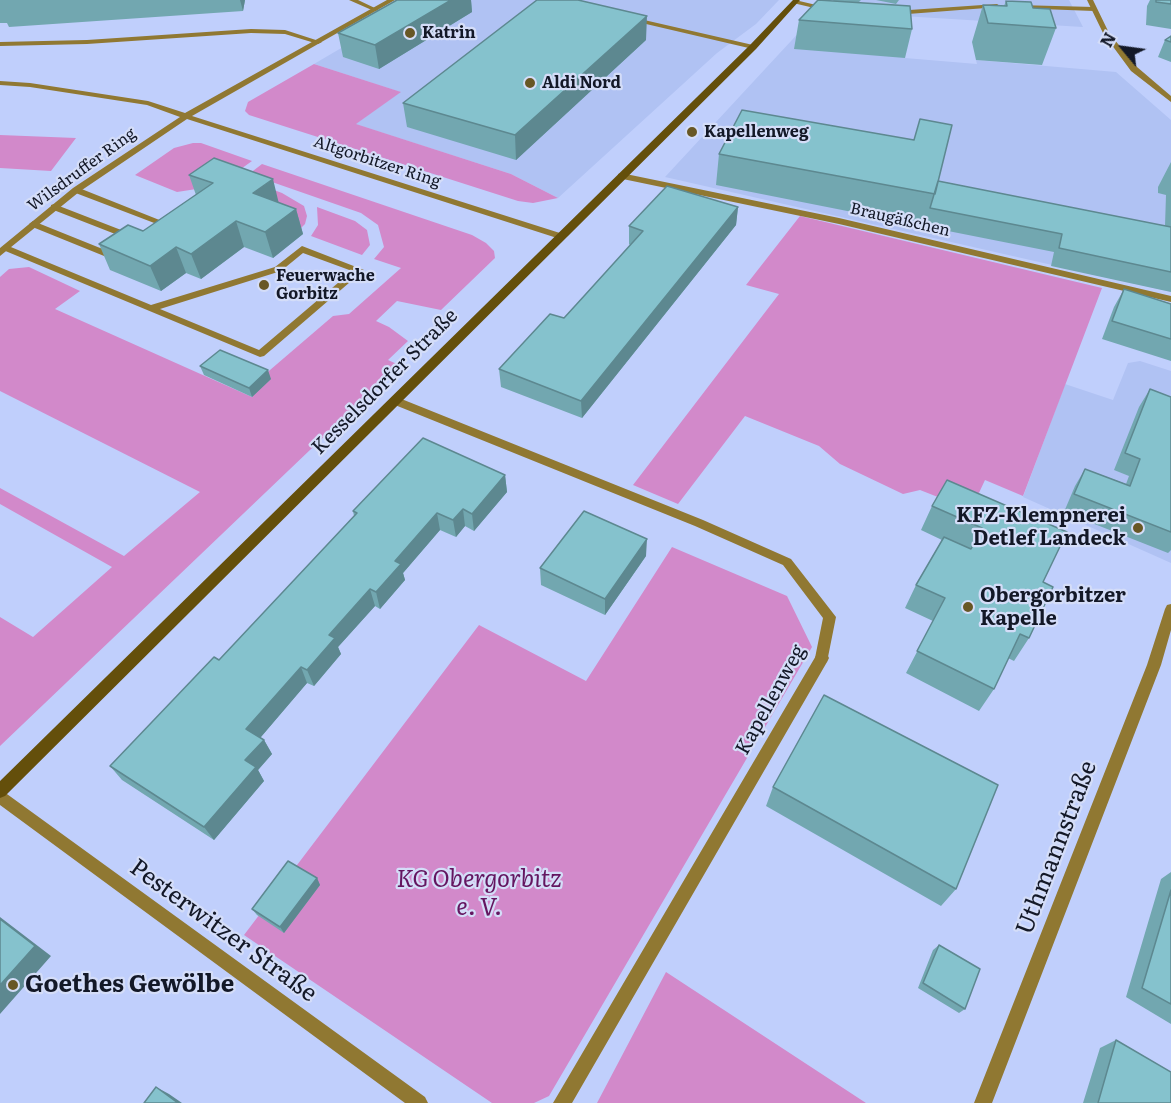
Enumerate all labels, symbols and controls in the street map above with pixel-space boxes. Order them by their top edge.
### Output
north arrow [1093,18,1153,78]
place label: Katrin [422,23,476,43]
marker: Katrin [403,26,417,40]
text: N [1094,28,1121,51]
place label: Aldi Nord [542,73,621,93]
marker: Aldi Nord [523,76,537,90]
place label: Kapellenweg [704,122,809,142]
street label: Wilsdruffer Ring [24,124,140,216]
marker: Kapellenweg [685,125,699,139]
street label: Altgorbitzer Ring [311,132,443,192]
street label: Braugäßchen [848,199,952,241]
place label: Feuerwache Gorbitz [276,266,375,304]
marker: Feuerwache Gorbitz [257,278,271,292]
street label: Kesselsdorfer Straße [307,304,463,460]
place label: KFZ-Klempnerei Detlef Landeck [956,504,1126,551]
marker: KFZ-Klempnerei Detlef Landeck [1131,521,1145,535]
place label: Obergorbitzer Kapelle [980,584,1126,631]
marker: Obergorbitzer Kapelle [961,600,975,614]
street label: Kapellenweg [731,641,811,759]
street label: Uthmannstraße [1011,757,1103,939]
street label: Pesterwitzer Straße [124,853,322,1009]
park label: KG Obergorbitz e. V. [397,866,561,922]
place label: Goethes Gewölbe [25,971,234,999]
marker: Goethes Gewölbe [6,978,20,992]

